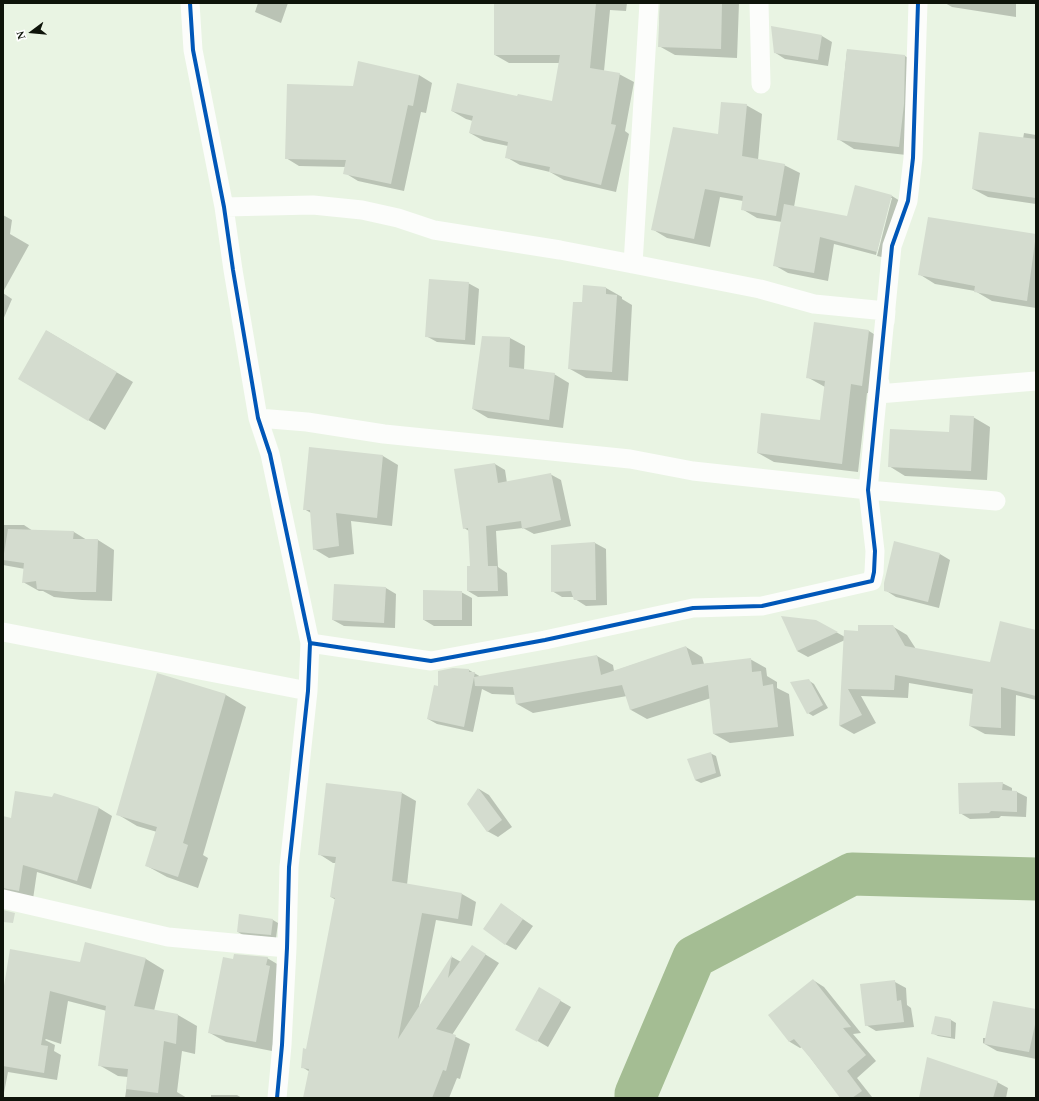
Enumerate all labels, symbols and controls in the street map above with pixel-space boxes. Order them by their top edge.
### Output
north arrow [12,12,52,52]
text: N [14,30,27,41]

